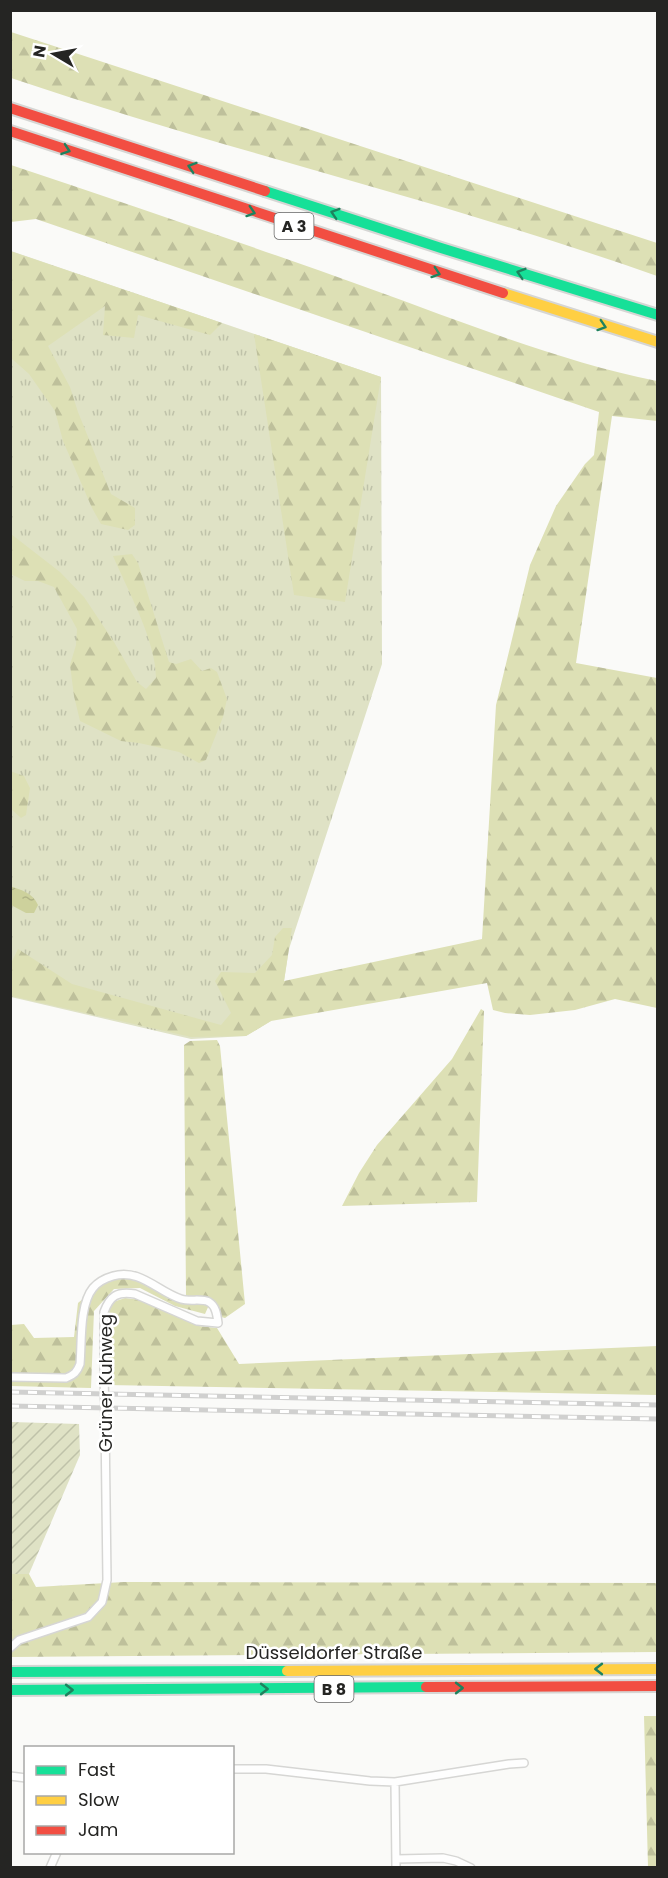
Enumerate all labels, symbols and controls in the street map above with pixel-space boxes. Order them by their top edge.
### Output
north arrow [24,24,84,84]
text: N [27,44,52,59]
one-way arrow [60,143,71,156]
one-way arrow [187,161,198,174]
one-way arrow [245,204,256,217]
one-way arrow [330,208,341,220]
road number: A 3 [274,213,314,239]
one-way arrow [430,265,441,278]
one-way arrow [516,267,527,280]
one-way arrow [596,319,607,331]
street label: Grüner Kuhweg [93,1314,118,1452]
street label: Düsseldorfer Straße [245,1640,423,1665]
one-way arrow [595,1663,604,1675]
road number: B 8 [314,1676,354,1702]
one-way arrow [454,1682,463,1694]
one-way arrow [259,1683,268,1695]
one-way arrow [64,1684,73,1696]
legend [24,1746,234,1854]
text: Fast [78,1757,115,1782]
text: Slow [78,1787,120,1812]
text: Jam [78,1817,118,1842]

